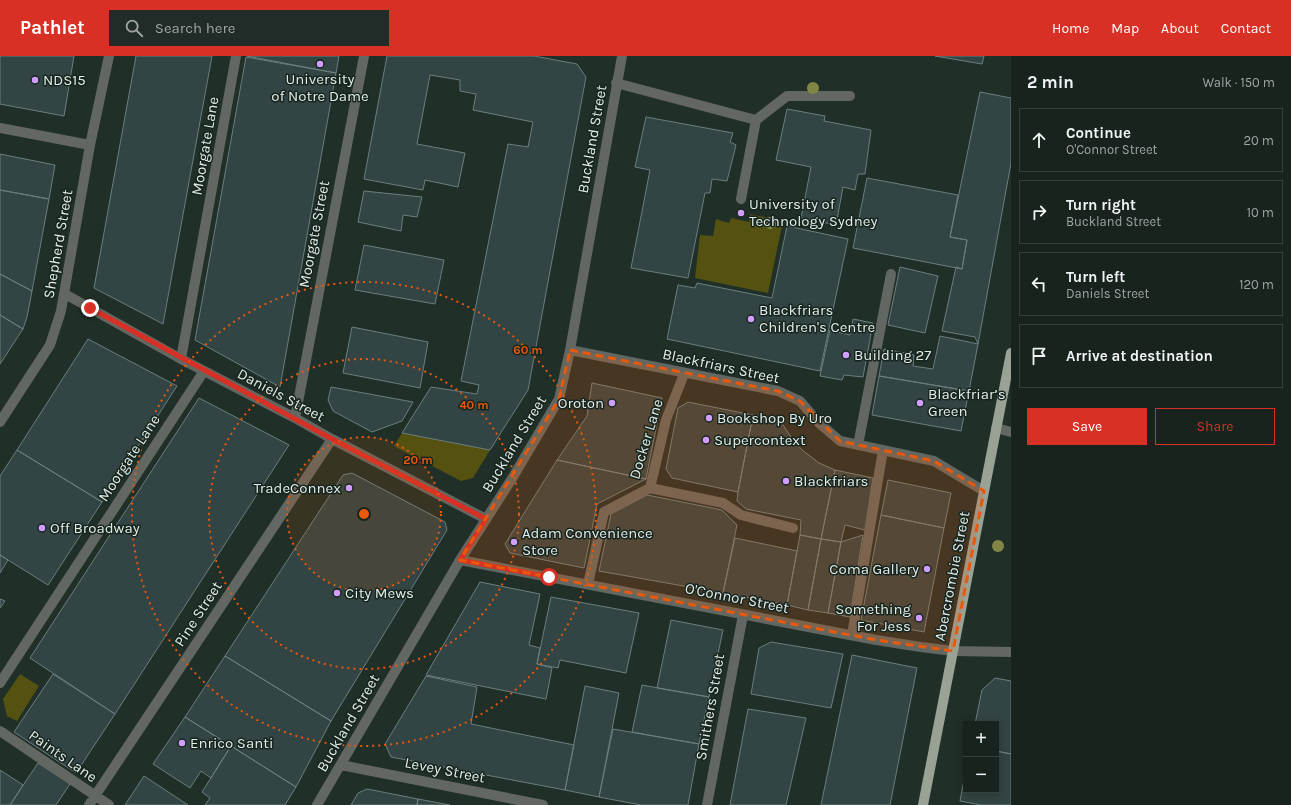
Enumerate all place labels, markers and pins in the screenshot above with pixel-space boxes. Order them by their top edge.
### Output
marker: University of Notre Dame [315,59,325,69]
place label: University of Notre Dame [271,70,369,105]
place label: NDS15 [43,71,86,89]
marker: NDS15 [30,75,40,85]
place label: University of Technology Sydney [749,195,877,230]
marker: University of Technology Sydney [736,208,746,218]
place label: Blackfriars Children's Centre [759,301,875,336]
marker: Blackfriars Children's Centre [746,314,756,324]
place label: Building 27 [854,346,931,364]
marker: Building 27 [841,350,851,360]
place label: Blackfriar’s Green [928,385,1006,420]
place label: Oroton [558,394,604,412]
marker: Oroton [607,398,617,408]
marker: Blackfriar’s Green [915,398,925,408]
place label: Bookshop By Uro [717,409,832,427]
marker: Bookshop By Uro [704,413,714,423]
place label: Supercontext [714,431,806,449]
marker: Supercontext [701,435,711,445]
place label: Blackfriars [794,472,868,490]
marker: Blackfriars [781,476,791,486]
place label: TradeConnex [253,479,341,497]
marker: TradeConnex [344,483,354,493]
centre of rings [357,507,371,521]
place label: Off Broadway [50,519,140,537]
marker: Off Broadway [37,523,47,533]
place label: Adam Convenience Store [522,524,653,559]
marker: Adam Convenience Store [509,537,519,547]
place label: Coma Gallery [829,560,919,578]
marker: Coma Gallery [922,564,932,574]
place label: City Mews [345,584,414,602]
marker: City Mews [332,588,342,598]
place label: Something For Jess [835,600,912,635]
marker: Something For Jess [914,613,924,623]
place label: Enrico Santi [190,734,273,752]
marker: Enrico Santi [177,738,187,748]

